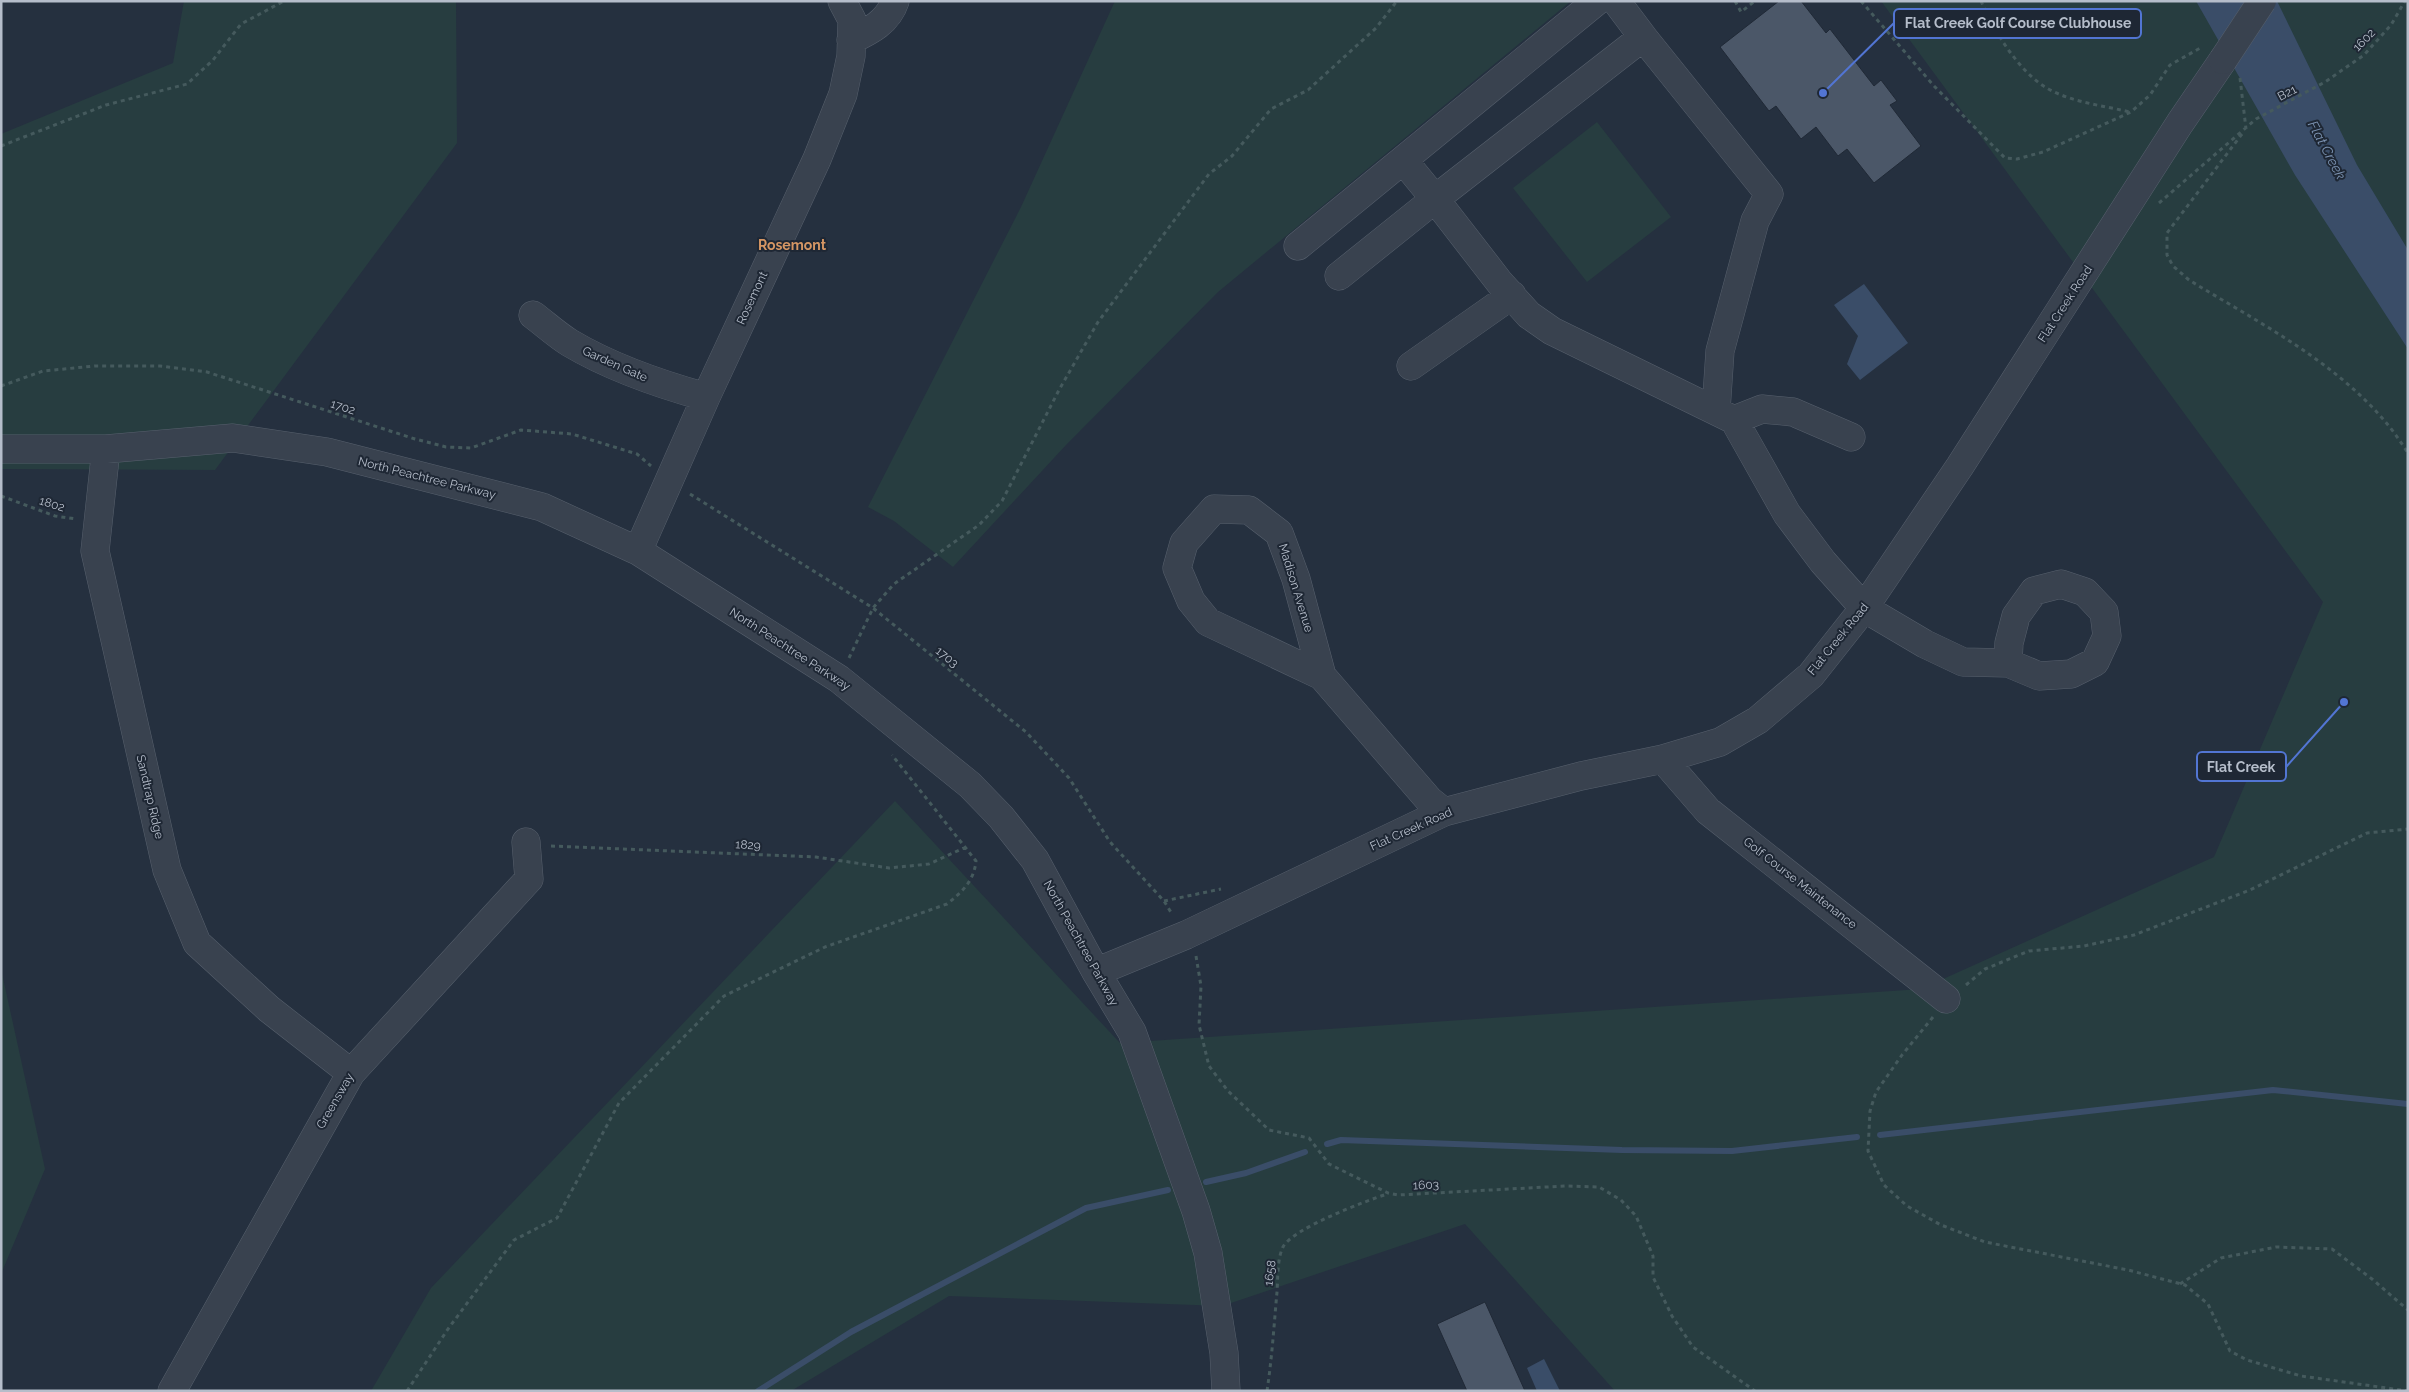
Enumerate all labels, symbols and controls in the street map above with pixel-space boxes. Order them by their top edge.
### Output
callout: Flat Creek Golf Course Clubhouse [1894,9,2141,38]
text: Flat Creek Golf Course Clubhouse [1905,15,2132,31]
street label: 1602 [2350,26,2378,54]
street label: B21 [2275,82,2299,104]
water label: Flat Creek [2305,118,2349,183]
district label: Rosemont [758,237,827,253]
street label: Flat Creek Road [2035,263,2095,345]
street label: Rosemont [734,269,770,327]
street label: Garden Gate [580,343,650,385]
street label: 1702 [329,396,357,418]
street label: North Peachtree Parkway [357,454,498,502]
street label: 1802 [38,494,66,514]
street label: Madison Avenue [1276,542,1316,634]
street label: Flat Creek Road [1805,600,1871,678]
street label: North Peachtree Parkway [727,605,853,694]
street label: 1703 [933,644,961,670]
callout: Flat Creek [2197,752,2286,781]
street label: Sandtrap Ridge [134,754,166,840]
text: Flat Creek [2207,759,2276,775]
street label: Flat Creek Road [1368,805,1454,853]
street label: Golf Course Maintenance [1741,834,1859,932]
street label: 1829 [735,837,761,853]
street label: North Peachtree Parkway [1041,878,1122,1009]
street label: Greensway [313,1070,357,1131]
street label: 1603 [1413,1178,1439,1192]
street label: 1658 [1261,1259,1279,1287]

